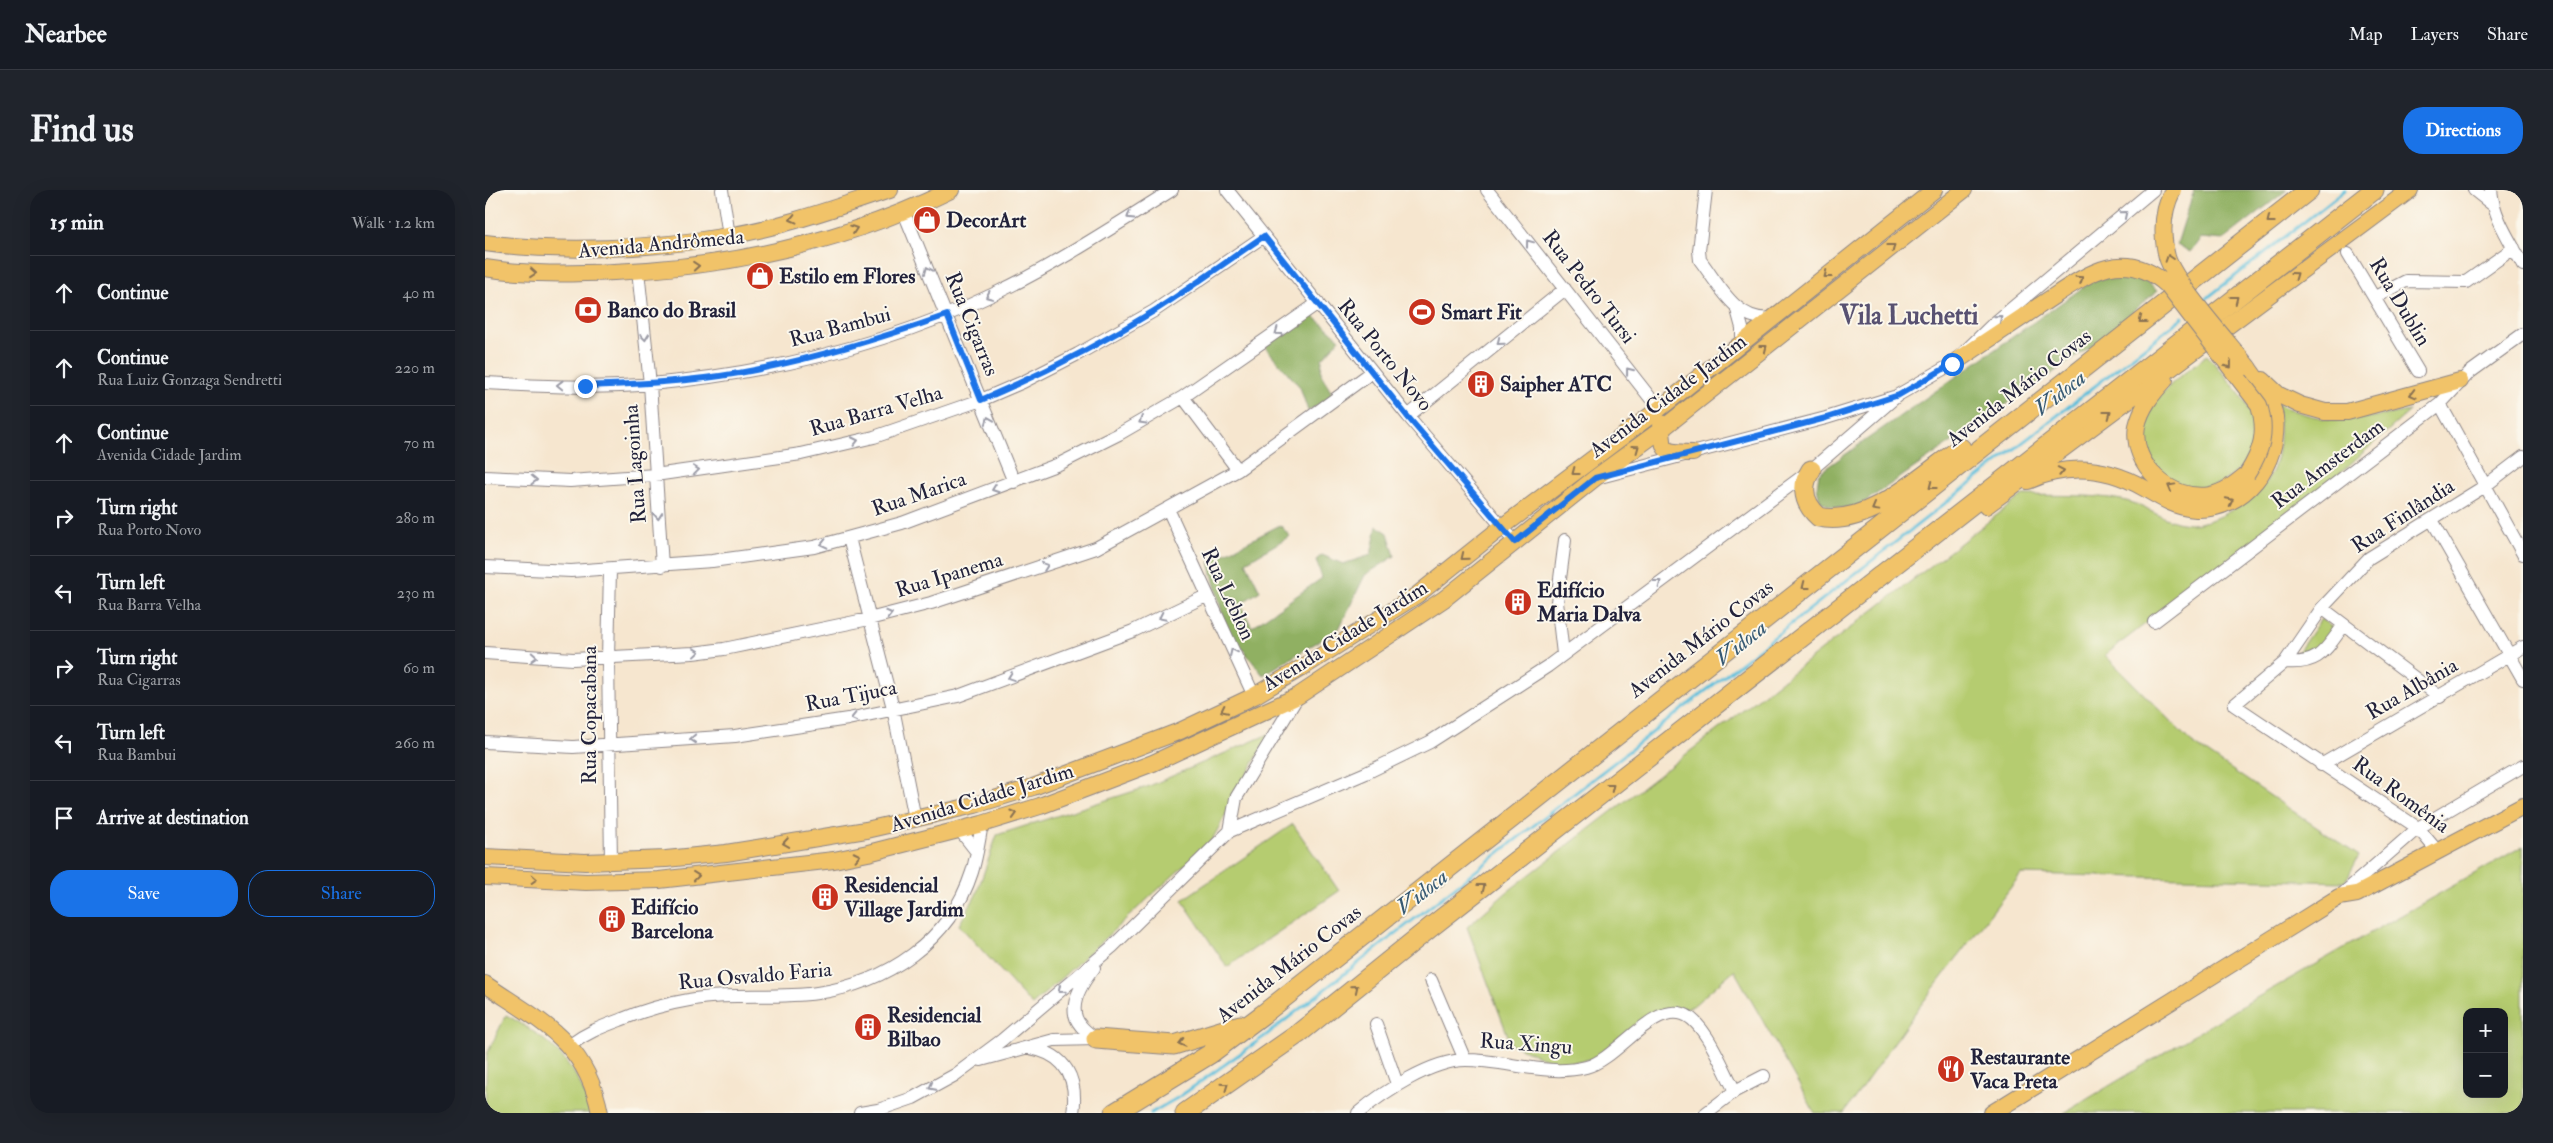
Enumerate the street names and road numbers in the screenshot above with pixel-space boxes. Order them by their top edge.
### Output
street label: Avenida Andrômeda [576,223,745,265]
street label: Rua Pedro Tursi [1536,225,1642,350]
street label: Rua Dublin [2363,253,2437,351]
street label: Rua Cigarras [939,268,1005,380]
street label: Rua Porto Novo [1331,293,1439,417]
street label: Rua Bambui [786,300,894,354]
street label: Avenida Mário Covas [1940,323,2097,454]
street label: Avenida Cidade Jardim [1583,328,1752,465]
street label: Rua Barra Velha [807,379,946,443]
street label: Rua Lagoinha [617,403,653,524]
street label: Rua Amsterdam [2266,413,2390,515]
street label: Rua Marica [868,465,970,523]
street label: Rua Finlândia [2346,472,2460,559]
street label: Rua Leblon [1195,543,1261,645]
street label: Rua Ipanema [892,546,1006,604]
street label: Avenida Cidade Jardim [1256,574,1433,698]
street label: Avenida Mário Covas [1622,574,1779,705]
street label: Rua Copacabana [576,645,603,784]
street label: Rua Albânia [2361,652,2463,726]
street label: Rua Tijuca [803,674,899,718]
street label: Rua Romênia [2347,751,2455,840]
street label: Avenida Cidade Jardim [886,757,1077,839]
street label: Avenida Mário Covas [1210,899,1367,1030]
street label: Rua Osvaldo Faria [677,956,833,996]
street label: Rua Xingu [1479,1027,1573,1061]

